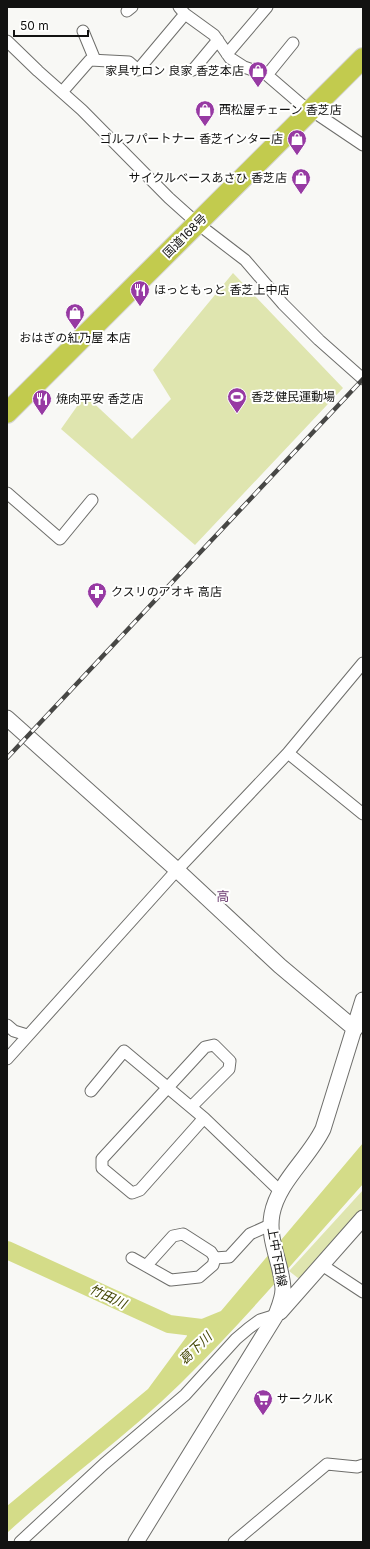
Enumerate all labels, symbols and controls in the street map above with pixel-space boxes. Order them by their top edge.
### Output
scale bar [14,12,88,38]
text: 50 m [20,18,49,33]
shop icon: 家具サロン 良家 香芝本店 [247,60,269,88]
place label: 家具サロン 良家 香芝本店 [105,63,244,78]
shop icon: 西松屋チェーン 香芝店 [194,99,216,127]
place label: 西松屋チェーン 香芝店 [219,102,342,117]
shop icon: ゴルフパートナー 香芝インター店 [286,128,308,156]
place label: ゴルフパートナー 香芝インター店 [100,131,283,146]
shop icon: サイクルベースあさひ 香芝店 [290,167,312,195]
place label: サイクルベースあさひ 香芝店 [129,170,287,185]
street label: 国道168号 [160,211,210,261]
restaurant icon: ほっともっと 香芝上中店 [129,279,151,307]
place label: ほっともっと 香芝上中店 [154,282,289,297]
shop icon: おはぎの紅乃屋 本店 [64,302,86,330]
place label: おはぎの紅乃屋 本店 [19,330,131,345]
sports icon: 香芝健民運動場 [226,386,248,414]
restaurant icon: 焼肉平安 香芝店 [31,388,53,416]
place label: 香芝健民運動場 [251,389,335,404]
place label: 焼肉平安 香芝店 [56,391,143,406]
pharmacy icon: クスリのアオキ 高店 [86,581,108,609]
place label: クスリのアオキ 高店 [111,584,222,599]
district label: 高 [216,888,230,904]
street label: 上中下田線 [265,1226,290,1288]
water label: 竹田川 [87,1281,131,1312]
water label: 葛下川 [175,1327,216,1367]
supermarket icon: サークルK [252,1388,274,1416]
place label: サークルK [277,1391,333,1406]

